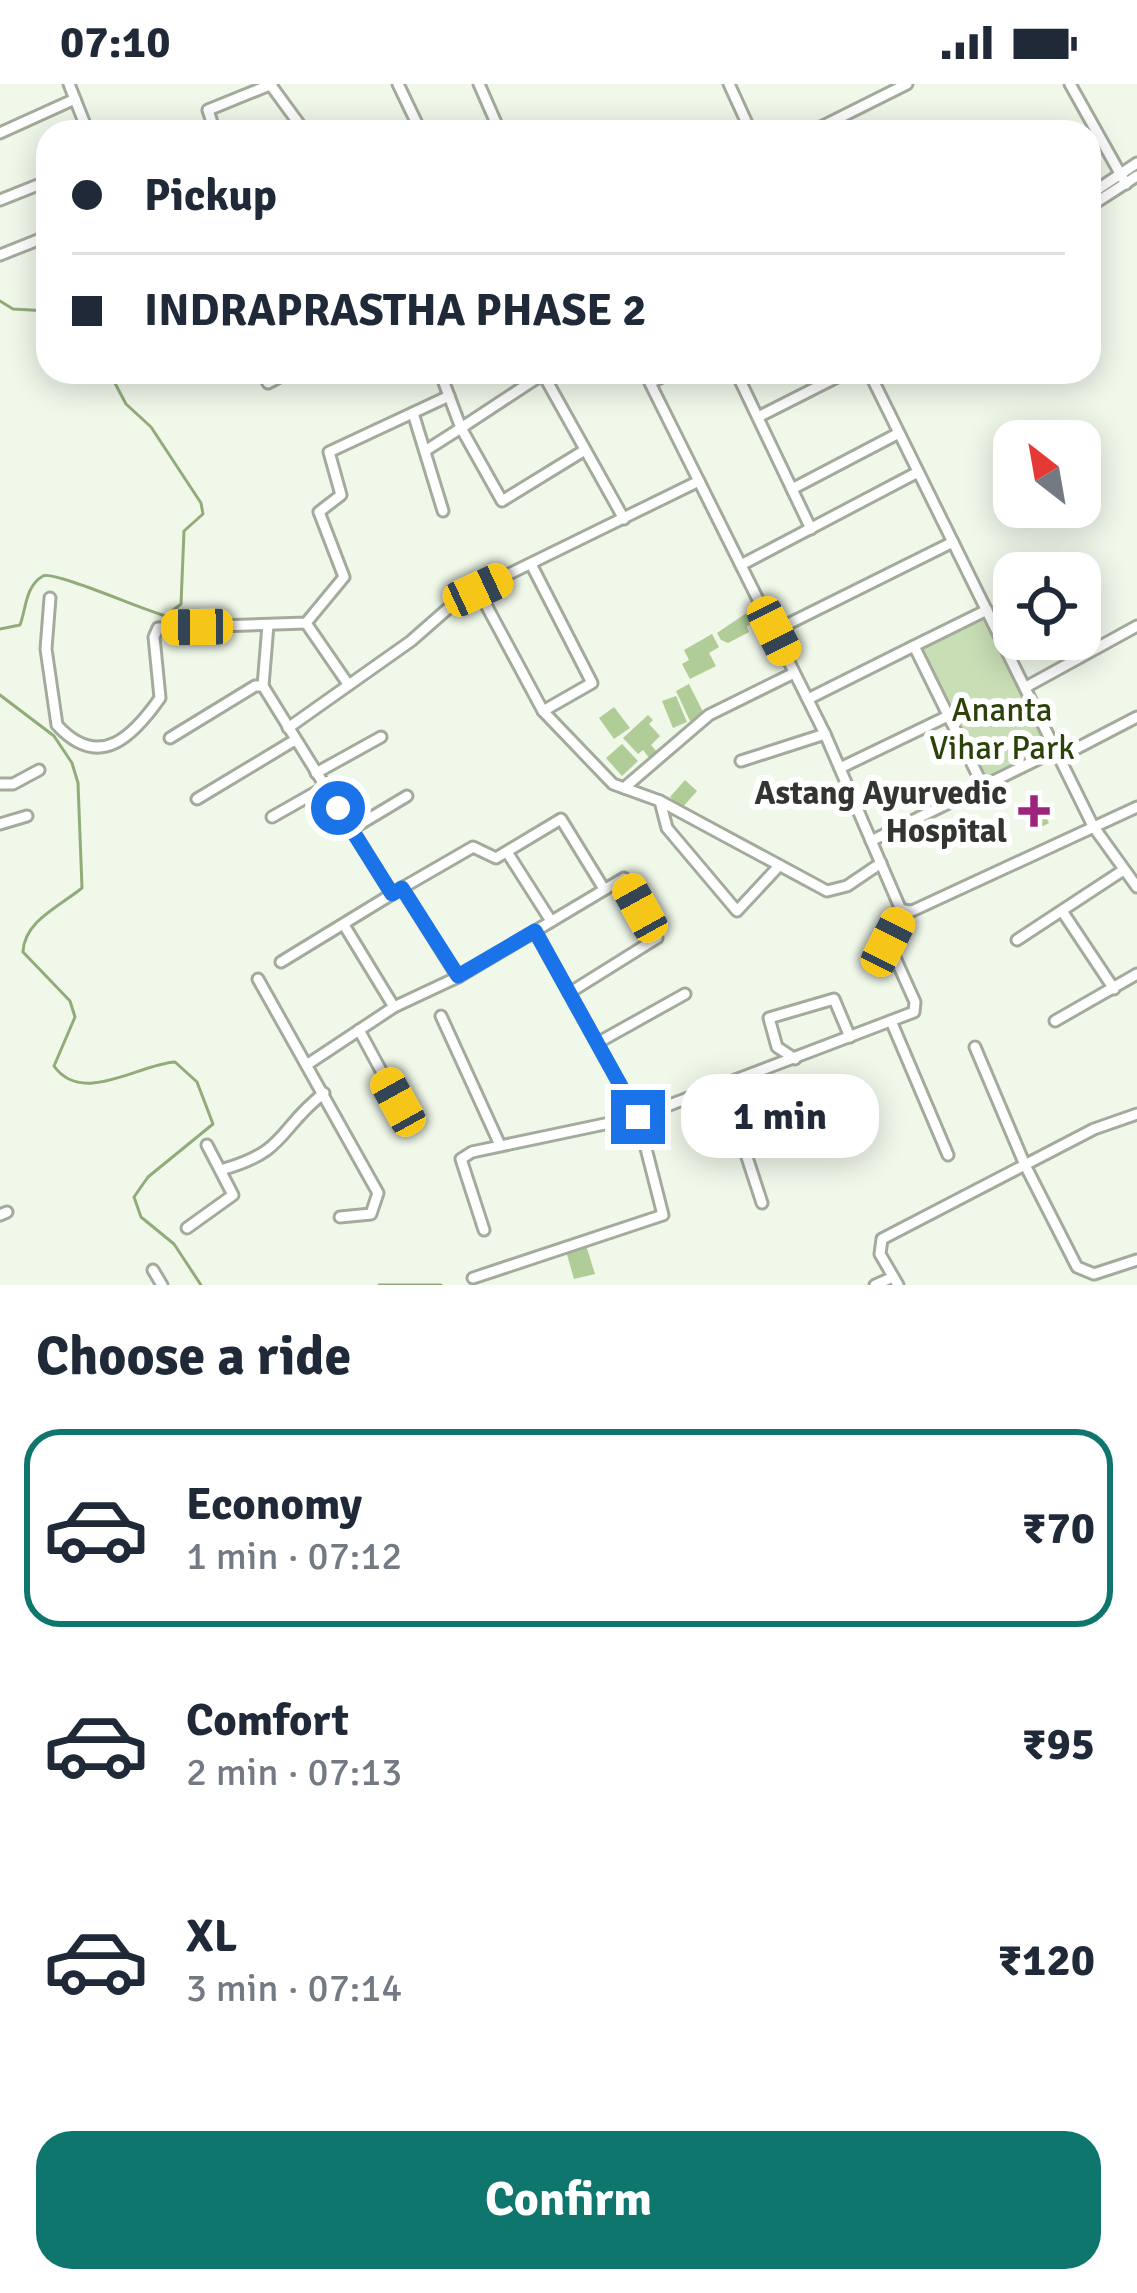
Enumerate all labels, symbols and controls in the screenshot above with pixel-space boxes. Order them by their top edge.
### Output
text: 07:10 [60,15,170,70]
text: Pickup [144,168,277,223]
text: INDRAPRASTHA PHASE 2 [144,283,647,338]
north arrow [993,420,1101,528]
map controls [993,420,1101,660]
button: locate [993,552,1101,660]
car [438,558,518,622]
car [742,591,806,671]
car [161,608,233,646]
park label: Ananta Vihar Park [929,690,1075,769]
place label: Astang Ayurvedic Hospital [754,773,1007,852]
route start [311,781,365,835]
marker: Astang Ayurvedic Hospital [1018,795,1050,827]
car [607,868,673,948]
car [856,902,920,982]
car [365,1062,431,1142]
callout: 1 min [680,1075,878,1159]
route end [611,1090,665,1144]
text: 1 min [733,1092,827,1140]
text: Choose a ride [36,1323,351,1390]
icon: car [42,1474,150,1582]
text: Economy [186,1477,362,1532]
text: ₹70 [1022,1501,1095,1556]
text: 1 min · 07:12 [186,1532,402,1580]
icon: car [42,1690,150,1798]
text: Comfort [186,1693,349,1748]
text: ₹95 [1022,1717,1095,1772]
text: 2 min · 07:13 [186,1748,402,1796]
icon: car [42,1906,150,2014]
text: XL [186,1909,237,1964]
text: ₹120 [998,1933,1095,1988]
text: 3 min · 07:14 [186,1964,402,2012]
button: Confirm [36,2131,1101,2269]

